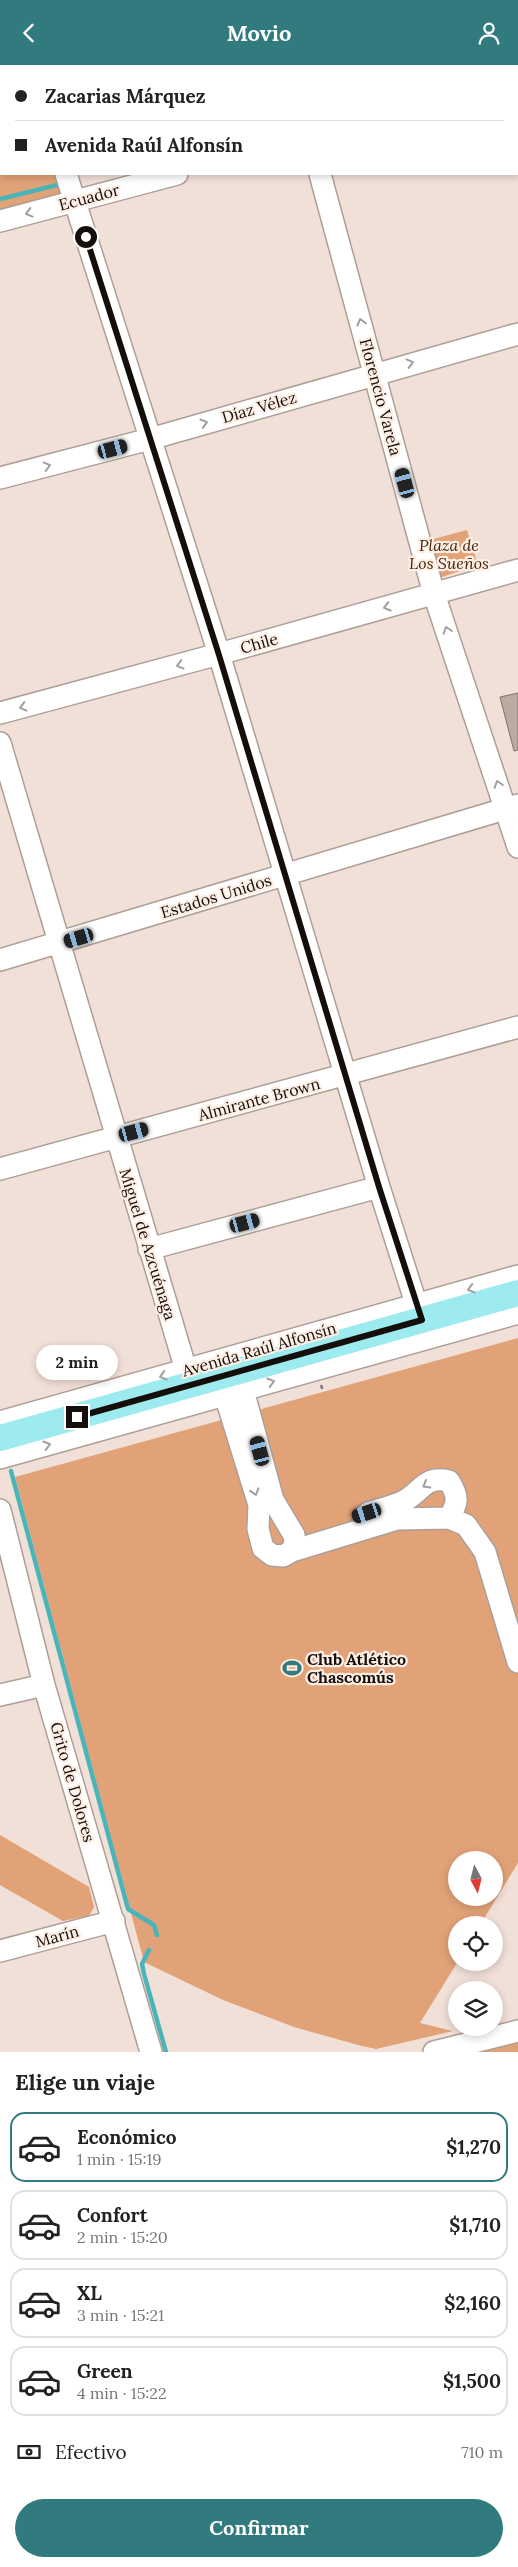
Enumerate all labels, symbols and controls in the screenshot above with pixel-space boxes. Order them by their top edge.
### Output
icon: back [15,19,43,47]
text: Movio [227,19,291,47]
icon: person [475,19,503,47]
text: Zacarias Márquez [45,84,206,108]
text: Avenida Raúl Alfonsín [45,133,243,157]
street label: Ecuador [56,179,122,215]
one-way arrow [24,207,33,218]
route start [75,226,97,248]
one-way arrow [356,317,367,326]
street label: Florencio Varela [356,336,406,458]
one-way arrow [406,359,414,369]
street label: Díaz Vélez [219,387,299,427]
one-way arrow [199,418,208,429]
car [96,438,129,460]
one-way arrow [43,461,52,472]
car [393,467,416,499]
park label: Plaza de Los Sueños [409,535,489,573]
one-way arrow [383,601,391,612]
one-way arrow [442,626,452,635]
street label: Chile [238,628,280,658]
one-way arrow [175,659,184,670]
one-way arrow [19,701,27,712]
one-way arrow [494,780,504,789]
street label: Estados Unidos [158,870,274,922]
car [62,926,95,950]
street label: Almirante Brown [195,1073,322,1125]
car [117,1121,150,1143]
street label: Miguel de Azcuénaga [115,1166,181,1322]
car [228,1212,261,1234]
one-way arrow [468,1284,476,1294]
street label: Avenida Raúl Alfonsín [179,1317,339,1381]
callout: 2 min [36,1345,118,1379]
text: 2 min [56,1352,98,1372]
one-way arrow [160,1371,168,1381]
one-way arrow [266,1378,274,1388]
route end [66,1406,88,1428]
car [248,1435,271,1467]
one-way arrow [42,1441,51,1451]
one-way arrow [422,1478,431,1488]
one-way arrow [249,1487,259,1496]
car [350,1501,383,1525]
place label: Club Atlético Chascomús [307,1649,406,1687]
sports icon: Club Atlético Chascomús [281,1657,303,1679]
street label: Grito de Dolores [46,1720,100,1844]
north arrow [448,1851,502,1906]
map controls [448,1851,503,2036]
button: locate [448,1916,503,1971]
street label: Marín [33,1921,81,1951]
button: layers [448,1981,503,2036]
text: Elige un viaje [15,2068,155,2096]
icon: car [17,2125,62,2170]
text: Económico [77,2125,177,2149]
text: $1,270 [446,2135,501,2159]
text: 1 min · 15:19 [77,2149,162,2169]
icon: car [17,2203,62,2248]
text: Confort [77,2203,148,2227]
text: $1,710 [449,2213,501,2237]
text: 2 min · 15:20 [77,2227,168,2247]
icon: car [17,2281,62,2326]
text: XL [77,2281,102,2305]
text: $2,160 [444,2291,501,2315]
text: 3 min · 15:21 [77,2305,164,2325]
icon: car [17,2359,62,2404]
text: Green [77,2359,133,2383]
text: $1,500 [443,2369,501,2393]
text: 4 min · 15:22 [77,2383,167,2403]
icon: cash [15,2438,43,2466]
text: Efectivo [55,2440,127,2464]
text: 710 m [461,2442,503,2462]
button: Confirmar [15,2499,503,2557]

